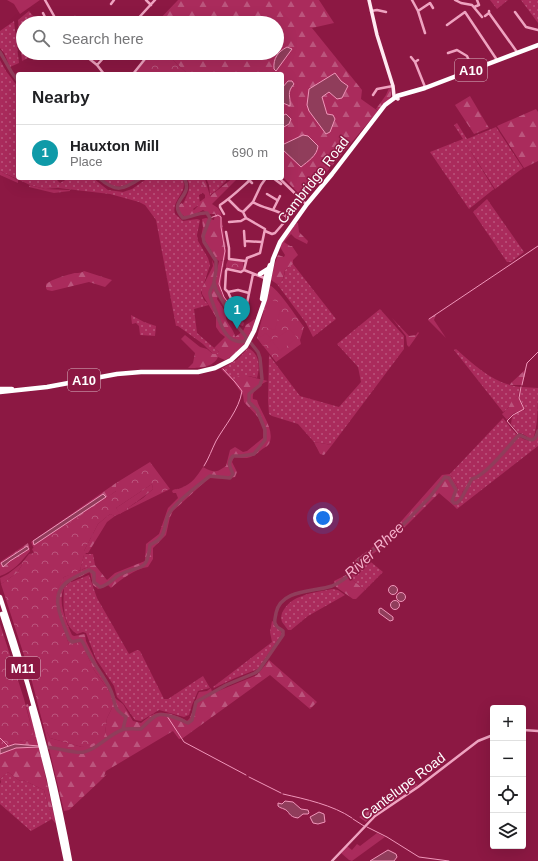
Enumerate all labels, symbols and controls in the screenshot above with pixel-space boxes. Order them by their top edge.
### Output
search box [16,16,284,60]
icon: search [30,27,52,49]
text: Search here [62,30,144,47]
road number: A10 [455,59,487,81]
text: Nearby [32,88,90,107]
street label: Cambridge Road [274,133,352,227]
text: Hauxton Mill [70,137,159,154]
text: 1 [41,145,49,160]
text: 690 m [232,145,268,160]
text: Place [70,154,103,169]
pin: 1 [224,296,250,329]
road number: A10 [68,369,100,391]
your location [313,508,333,528]
water label: River Rhee [341,518,407,582]
road number: M11 [6,657,40,679]
map controls [490,705,526,849]
button: + [490,705,526,741]
button: − [490,741,526,777]
street label: Cantelupe Road [358,749,448,823]
button: locate [490,777,526,813]
button: layers [490,813,526,849]

